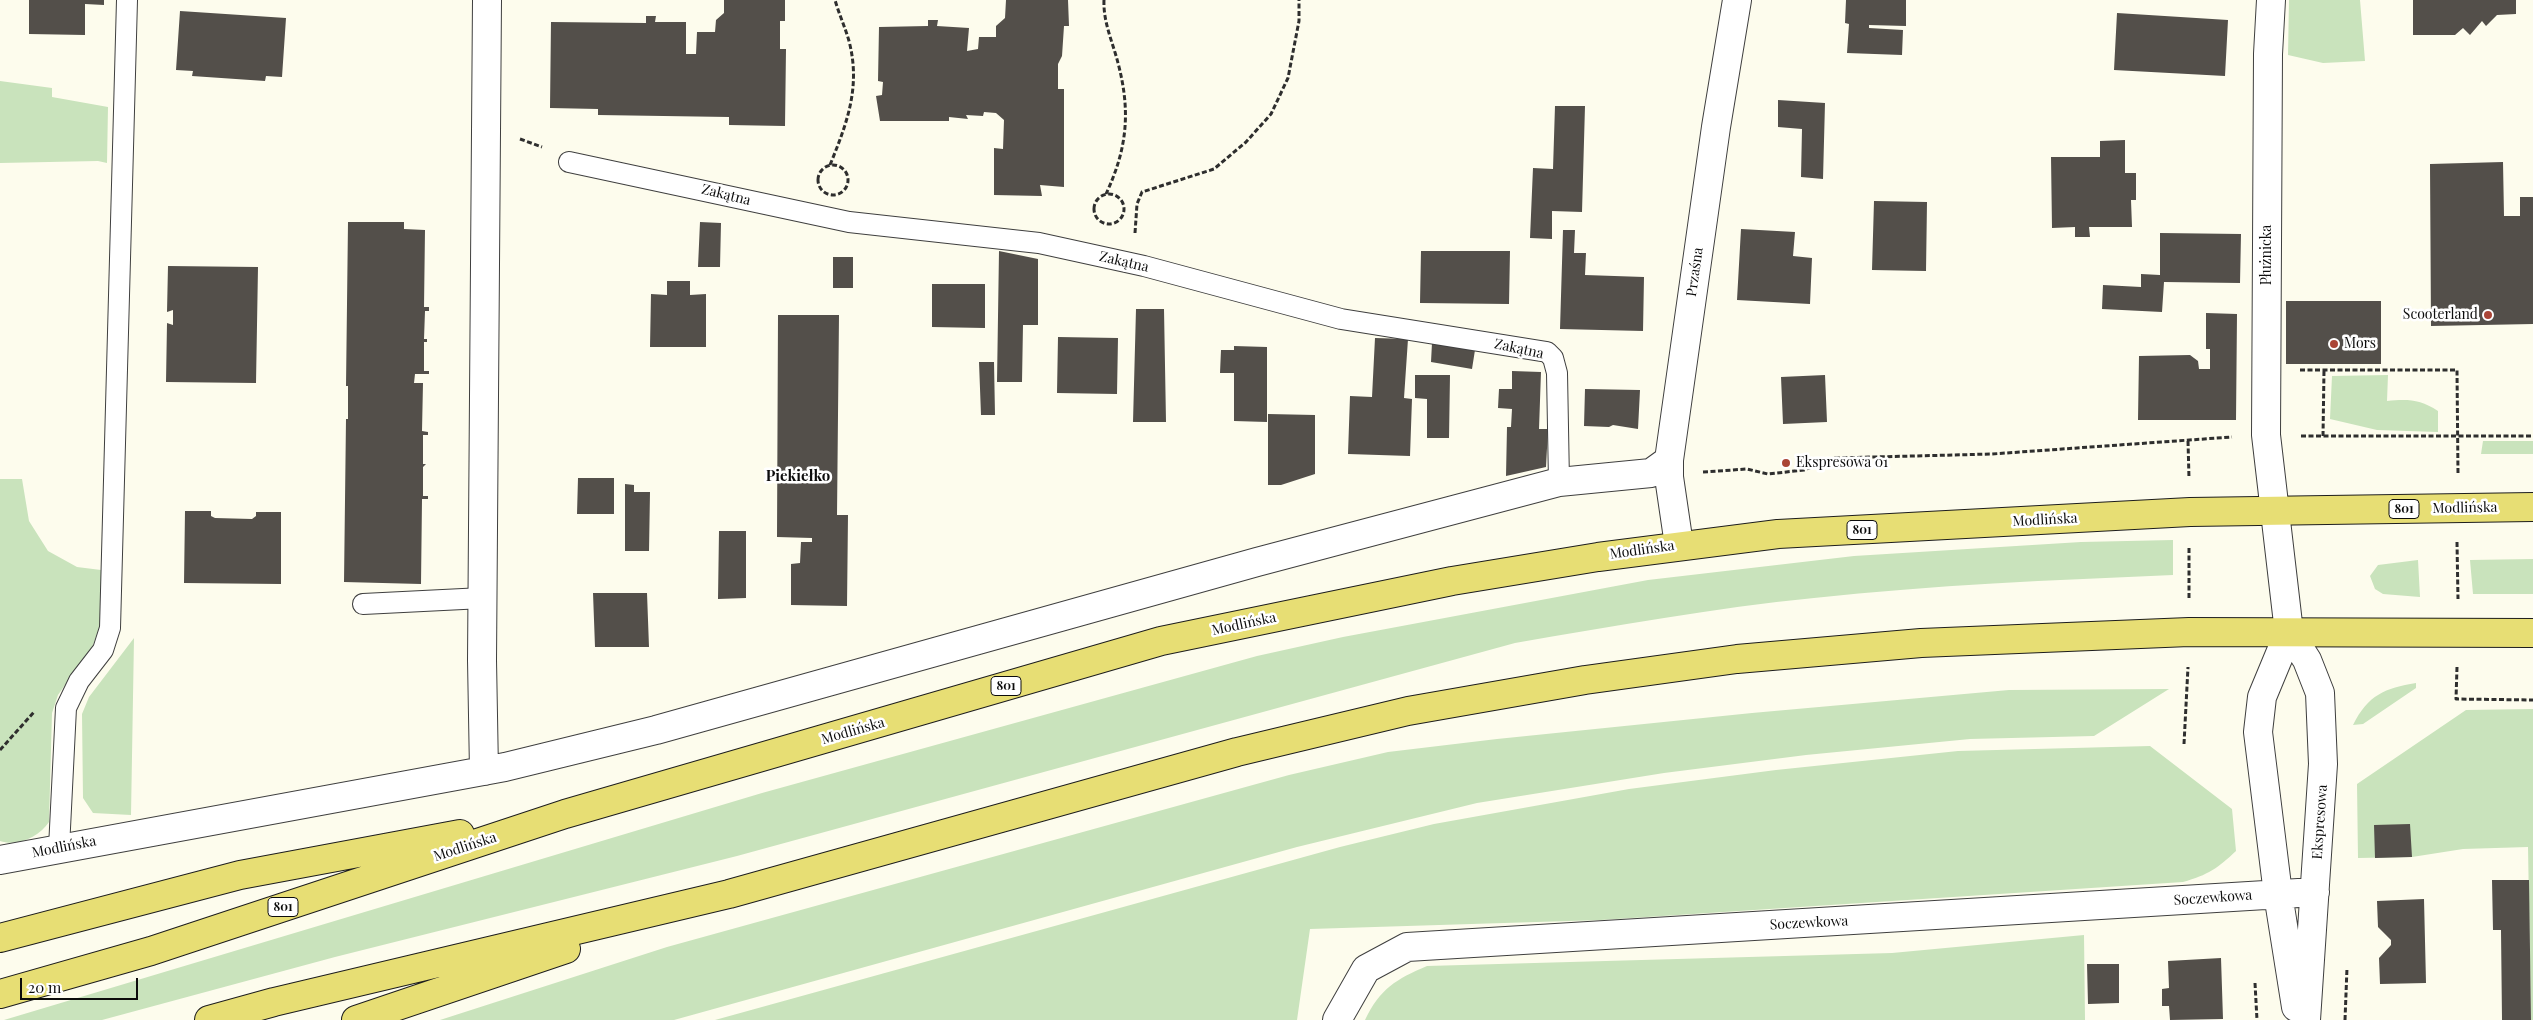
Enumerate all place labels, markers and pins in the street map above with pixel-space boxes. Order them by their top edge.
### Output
place label: Scooterland [2403,307,2478,323]
marker: Scooterland [2482,309,2494,321]
place label: Mors [2344,336,2376,352]
marker: Mors [2328,338,2340,350]
place label: Ekspresowa 01 [1796,455,1888,471]
marker: Ekspresowa 01 [1780,457,1792,469]

